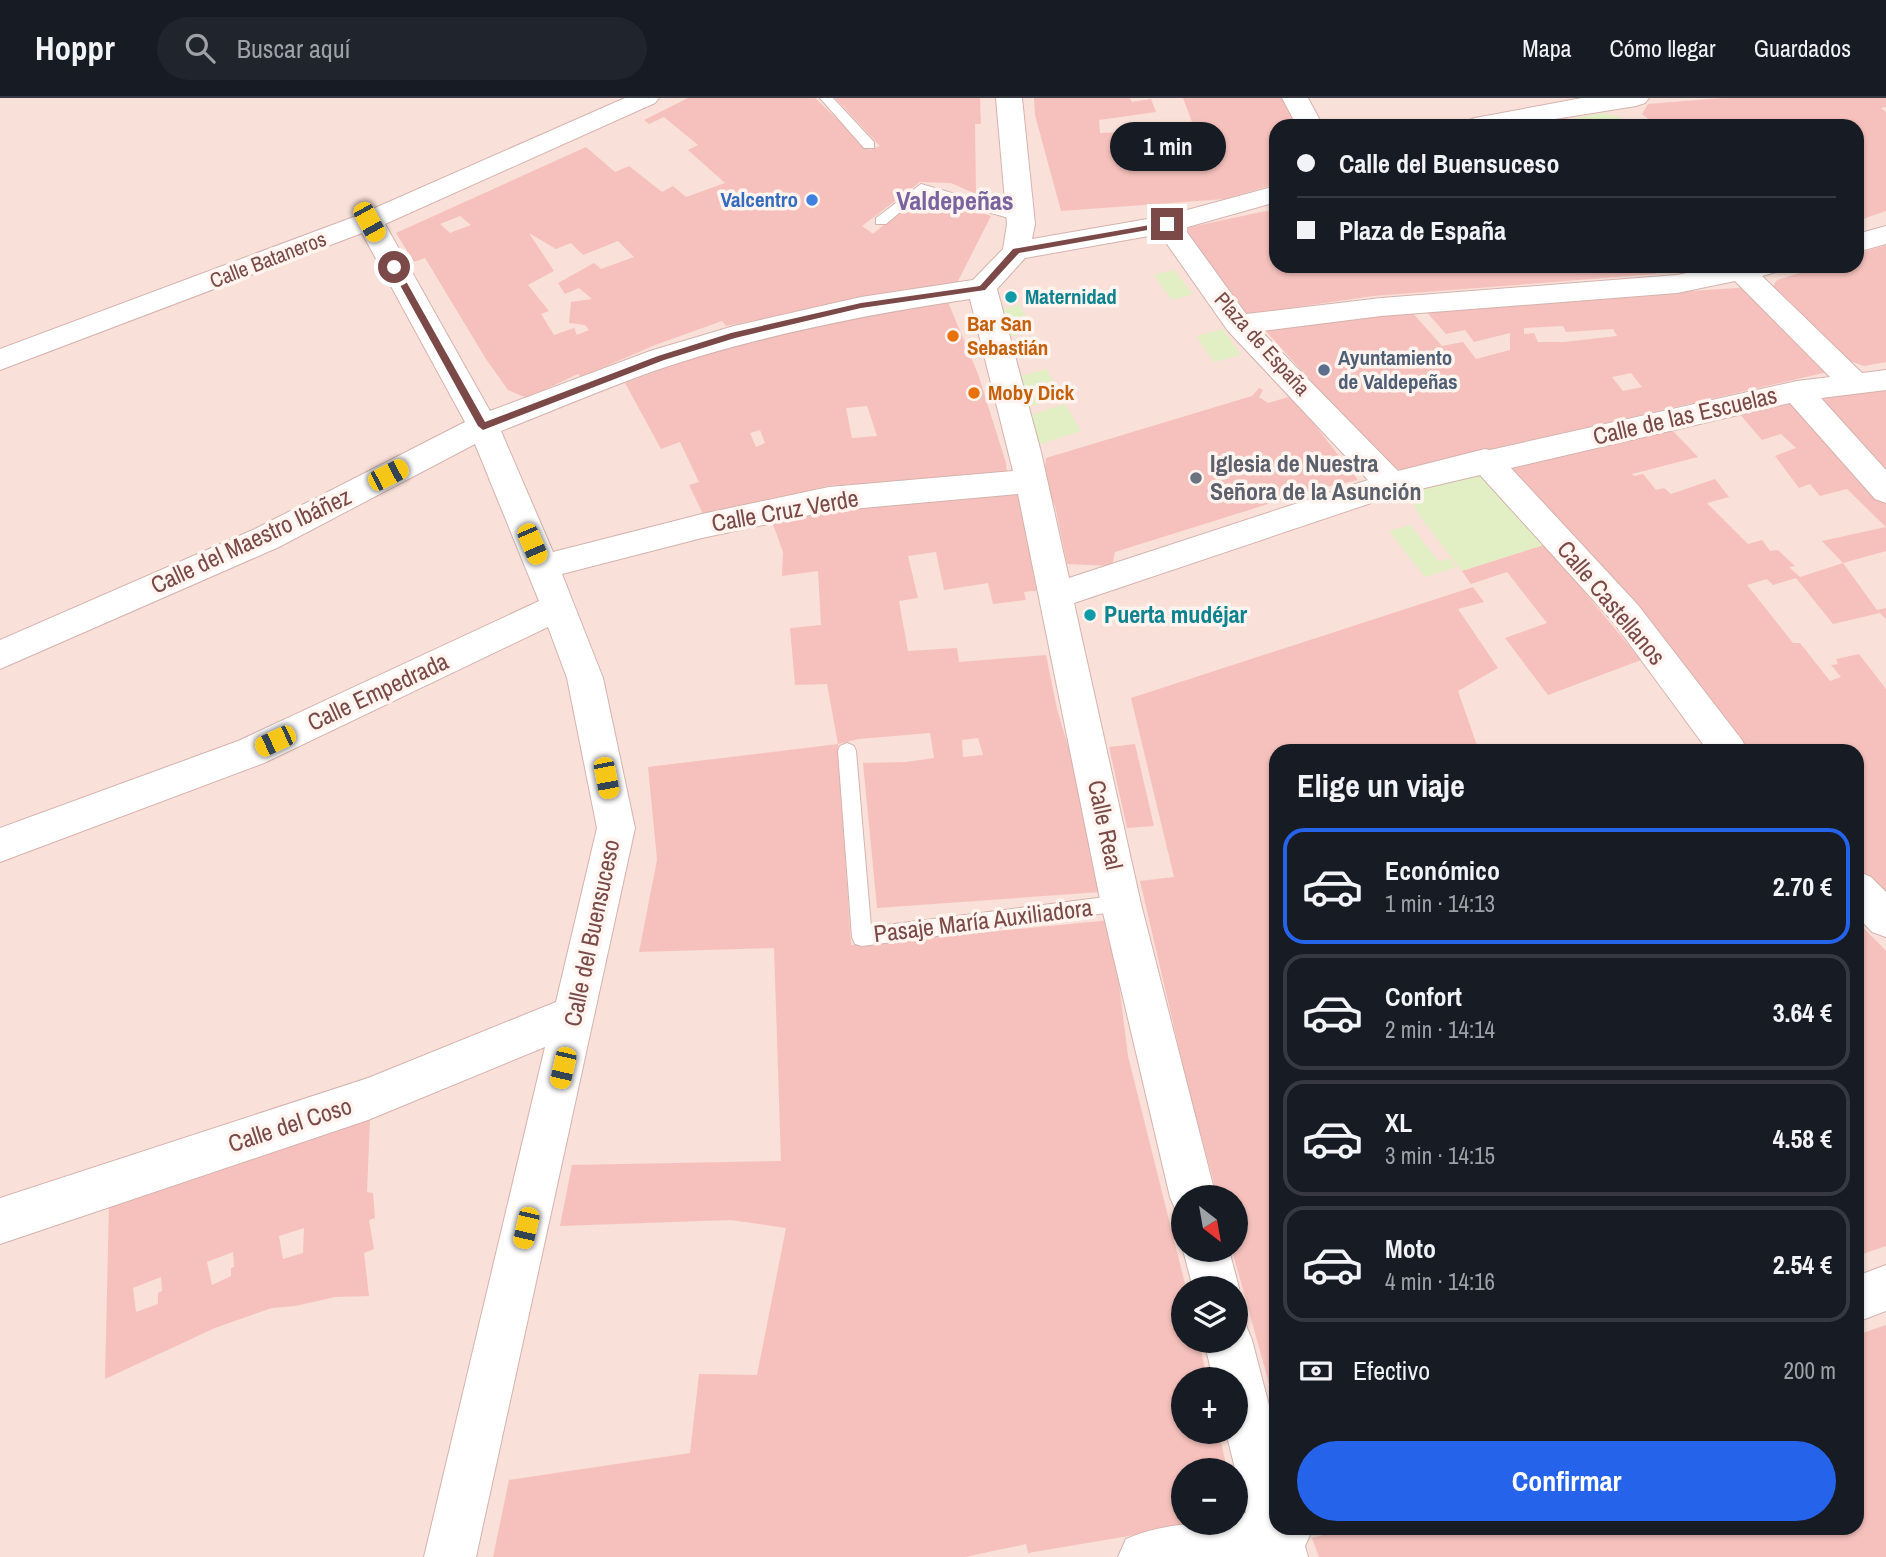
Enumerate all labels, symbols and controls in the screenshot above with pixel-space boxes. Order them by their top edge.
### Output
search box [157,17,647,80]
text: Hoppr [35,26,115,70]
icon: search [181,29,219,67]
text: Buscar aquí [237,31,350,66]
text: Mapa [1522,32,1572,64]
text: Cómo llegar [1610,32,1716,64]
text: Guardados [1754,32,1851,64]
callout: 1 min [1109,122,1225,172]
text: 1 min [1143,131,1193,162]
text: Calle del Buensuceso [1339,146,1559,181]
district label: Valdepeñas [896,183,1014,218]
place label: Valcentro [720,185,798,214]
marker: Valcentro [804,192,820,208]
car [350,199,389,245]
route end [1151,208,1183,240]
text: Plaza de España [1339,213,1506,248]
street label: Calle Bataneros [205,224,330,295]
route start [378,251,410,283]
place label: Maternidad [1025,282,1117,311]
street label: Plaza de España [1208,286,1317,402]
marker: Maternidad [1003,289,1019,305]
place label: Bar San Sebastián [967,309,1048,362]
marker: Bar San Sebastián [945,328,961,344]
place label: Ayuntamiento de Valdepeñas [1338,343,1458,396]
marker: Ayuntamiento de Valdepeñas [1316,362,1332,378]
place label: Moby Dick [988,378,1075,407]
street label: Calle de las Escuelas [1590,378,1780,452]
marker: Moby Dick [966,385,982,401]
place label: Iglesia de Nuestra Señora de la Asunción [1210,447,1421,507]
car [365,456,412,494]
marker: Iglesia de Nuestra Señora de la Asunción [1188,470,1204,486]
street label: Calle del Maestro Ibáñez [145,480,356,601]
street label: Calle Cruz Verde [709,481,861,539]
car [515,521,550,567]
street label: Calle Castellanos [1550,533,1673,671]
place label: Puerta mudéjar [1104,598,1248,630]
marker: Puerta mudéjar [1082,607,1098,623]
street label: Calle Empedrada [302,644,453,738]
car [252,723,299,759]
car [592,755,621,801]
text: Elige un viaje [1297,764,1465,807]
street label: Calle Real [1081,777,1131,873]
street label: Calle del Buensuceso [556,836,626,1029]
text: Económico [1385,853,1500,888]
icon: car [1301,855,1364,918]
text: 2.70 € [1773,869,1832,904]
text: 1 min · 14:13 [1385,888,1495,919]
street label: Pasaje María Auxiliadora [872,891,1094,949]
text: Confort [1385,979,1462,1014]
icon: car [1301,981,1364,1044]
text: 3.64 € [1773,995,1832,1030]
text: 2 min · 14:14 [1385,1014,1495,1045]
car [549,1045,578,1091]
street label: Calle del Coso [224,1089,355,1159]
text: XL [1385,1105,1412,1140]
icon: car [1301,1107,1364,1170]
text: 4.58 € [1773,1121,1832,1156]
text: 3 min · 14:15 [1385,1140,1495,1171]
north arrow [1171,1185,1248,1262]
map controls [1171,1185,1248,1535]
car [512,1205,541,1251]
text: Moto [1385,1231,1436,1266]
icon: car [1301,1233,1364,1296]
text: 2.54 € [1773,1247,1832,1282]
text: 4 min · 14:16 [1385,1266,1495,1297]
button: layers [1171,1276,1248,1353]
icon: cash [1297,1352,1335,1390]
text: Efectivo [1353,1353,1430,1388]
text: 200 m [1784,1355,1836,1386]
button: + [1171,1367,1248,1444]
button: Confirmar [1297,1441,1836,1521]
button: − [1171,1458,1248,1535]

